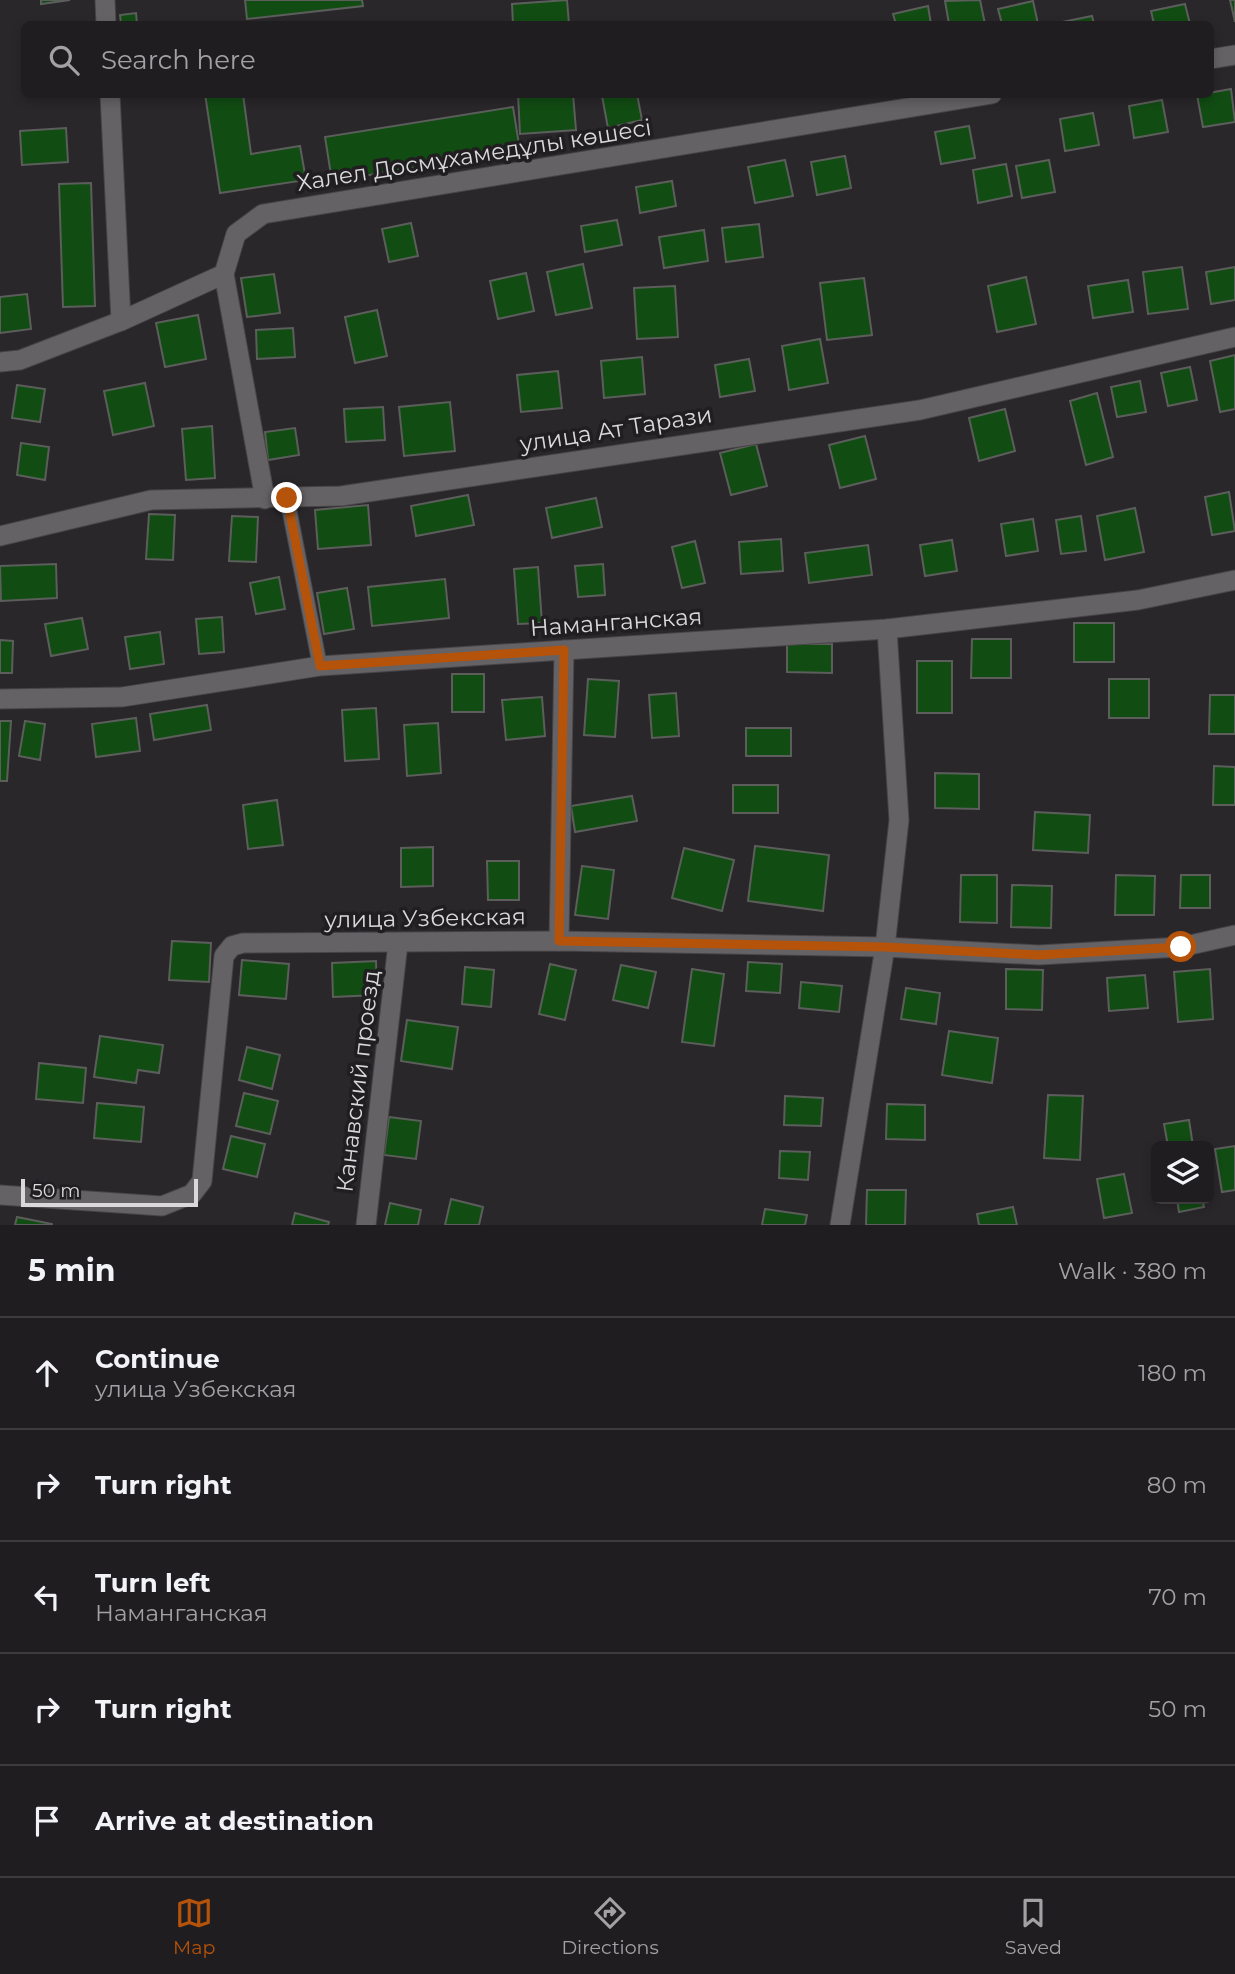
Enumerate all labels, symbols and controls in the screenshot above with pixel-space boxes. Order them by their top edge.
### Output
search box [21,21,1214,98]
icon: search [45,41,83,79]
text: Search here [101,44,256,76]
street label: Халел Досмұхамедұлы көшесі [295,113,653,197]
street label: улица Ат Тарази [517,400,714,458]
route end [271,482,302,513]
street label: Наманганская [529,602,703,642]
street label: улица Узбекская [323,902,526,934]
route start [1165,931,1196,962]
street label: Канавский проезд [330,968,386,1194]
map controls [1151,1141,1214,1204]
button: layers [1151,1141,1214,1204]
scale bar [21,1176,198,1208]
text: 50 m [32,1179,80,1202]
text: 5 min [28,1252,116,1289]
text: Walk · 380 m [1058,1257,1207,1285]
text: Continue [95,1343,220,1375]
icon: ahead [28,1354,66,1392]
text: 180 m [1138,1359,1207,1387]
text: улица Узбекская [95,1375,297,1403]
icon: right [28,1466,66,1504]
text: Turn right [95,1469,231,1501]
text: 80 m [1147,1471,1207,1499]
text: Turn left [95,1567,211,1599]
icon: left [28,1578,66,1616]
text: 70 m [1148,1583,1207,1611]
text: Наманганская [95,1599,268,1627]
icon: right [28,1690,66,1728]
text: Turn right [95,1693,231,1725]
text: 50 m [1148,1695,1207,1723]
icon: arrive [28,1802,66,1840]
text: Arrive at destination [95,1805,374,1837]
tab: Map [173,1894,215,1959]
tab: Directions [561,1894,659,1959]
tab: Saved [1005,1894,1062,1959]

